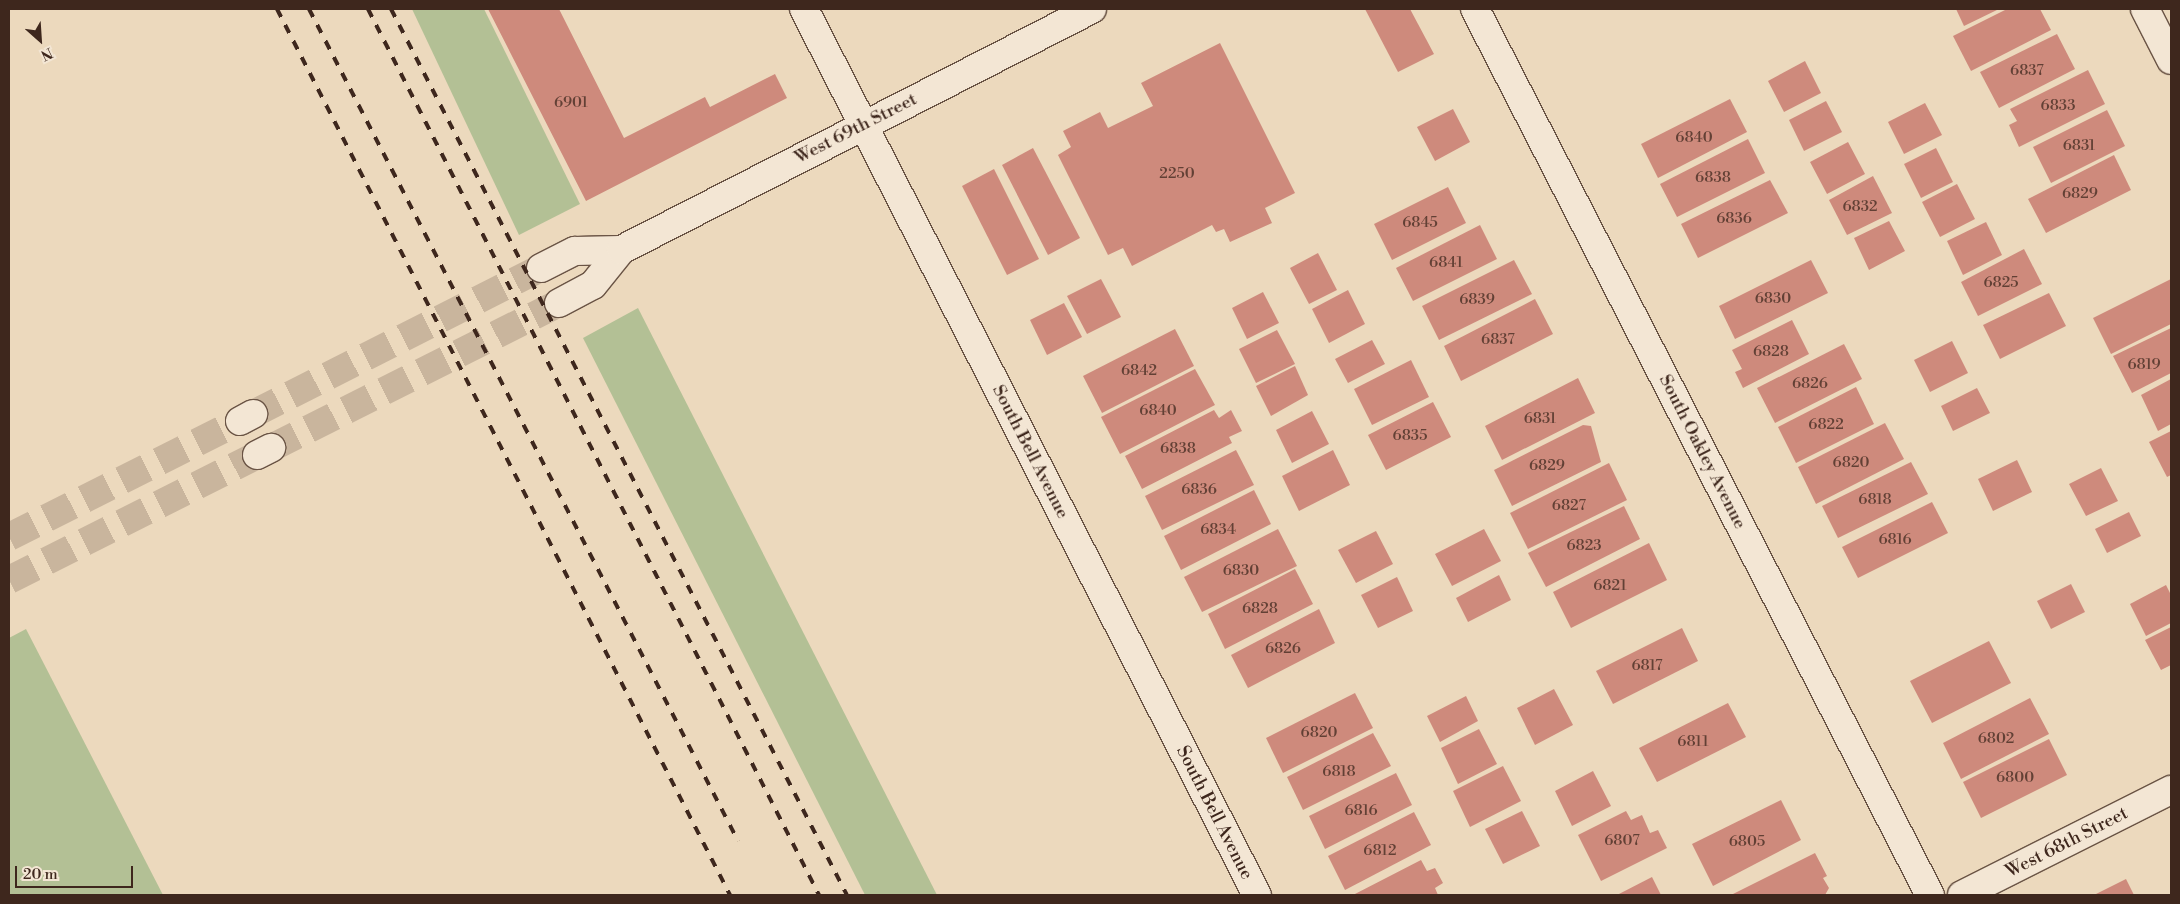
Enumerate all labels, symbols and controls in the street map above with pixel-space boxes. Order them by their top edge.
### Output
north arrow [15,15,65,65]
text: N [38,43,56,64]
house number: 6837 [2010,62,2044,80]
street label: West 69th Street [791,89,921,169]
house number: 6901 [554,94,588,112]
house number: 6833 [2041,97,2075,115]
house number: 6840 [1675,129,1713,147]
house number: 6831 [2063,137,2095,155]
house number: 2250 [1159,165,1195,183]
house number: 6838 [1695,169,1731,187]
house number: 6829 [2062,185,2098,203]
house number: 6832 [1842,198,1878,216]
house number: 6836 [1716,210,1752,228]
house number: 6845 [1402,214,1438,232]
house number: 6841 [1429,254,1463,272]
house number: 6825 [1983,274,2019,292]
house number: 6830 [1755,290,1791,308]
house number: 6839 [1459,291,1495,309]
house number: 6837 [1481,331,1515,349]
house number: 6828 [1753,343,1789,361]
house number: 6819 [2128,356,2160,374]
house number: 6842 [1121,362,1157,380]
street label: South Oakley Avenue [1654,371,1750,533]
house number: 6826 [1792,375,1828,393]
street label: South Bell Avenue [987,382,1073,522]
house number: 6840 [1139,402,1177,420]
house number: 6831 [1524,410,1556,428]
house number: 6822 [1808,416,1844,434]
house number: 6835 [1393,427,1427,445]
house number: 6838 [1160,440,1196,458]
house number: 6820 [1833,454,1869,472]
house number: 6829 [1529,457,1565,475]
house number: 6836 [1181,481,1217,499]
house number: 6818 [1858,491,1892,509]
house number: 6827 [1552,497,1586,515]
house number: 6834 [1200,521,1236,539]
house number: 6816 [1879,531,1911,549]
house number: 6823 [1566,537,1602,555]
house number: 6830 [1223,562,1259,580]
house number: 6821 [1593,577,1627,595]
house number: 6828 [1242,600,1278,618]
house number: 6826 [1265,640,1301,658]
house number: 6817 [1631,657,1663,675]
house number: 6820 [1301,724,1337,742]
house number: 6802 [1978,730,2014,748]
house number: 6811 [1677,733,1709,751]
street label: South Bell Avenue [1171,743,1257,883]
house number: 6818 [1322,763,1356,781]
house number: 6800 [1996,769,2034,787]
house number: 6816 [1345,802,1377,820]
street label: West 68th Street [2002,803,2132,883]
house number: 6807 [1604,832,1640,850]
house number: 6805 [1729,833,1765,851]
house number: 6812 [1363,842,1397,860]
scale bar [18,856,135,888]
text: 20 m [23,865,58,884]

